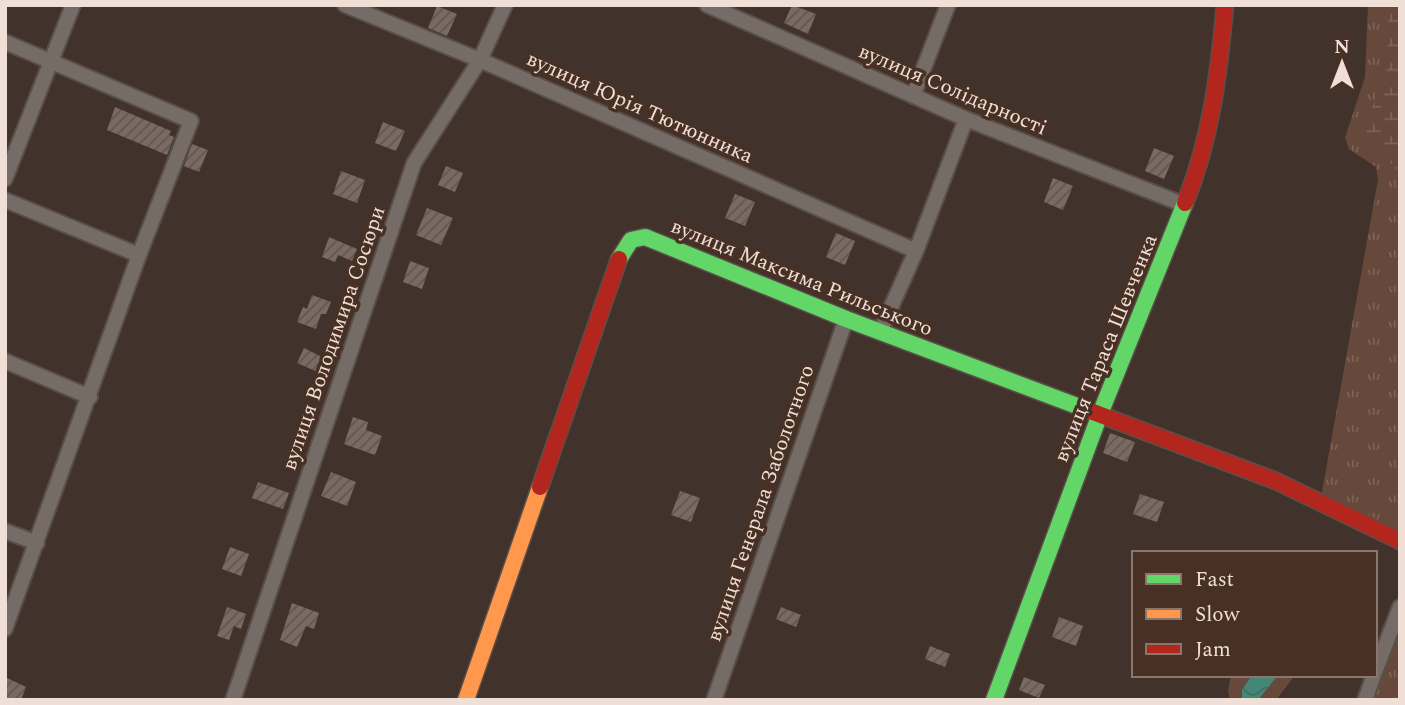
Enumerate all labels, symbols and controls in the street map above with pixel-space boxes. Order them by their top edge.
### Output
north arrow [1307,28,1377,98]
text: N [1334,33,1350,62]
street label: вулиця Солідарності [853,36,1052,144]
street label: вулиця Юрія Тютюнника [521,43,759,173]
street label: вулиця Володимира Сосюри [274,202,394,475]
street label: вулиця Максима Рильського [666,211,937,345]
street label: вулиця Тараса Шевченка [1045,229,1167,467]
street label: вулиця Генерала Заболотного [698,361,823,646]
legend [1132,551,1377,677]
text: Fast [1195,564,1234,596]
text: Slow [1195,599,1241,631]
text: Jam [1195,634,1231,666]

